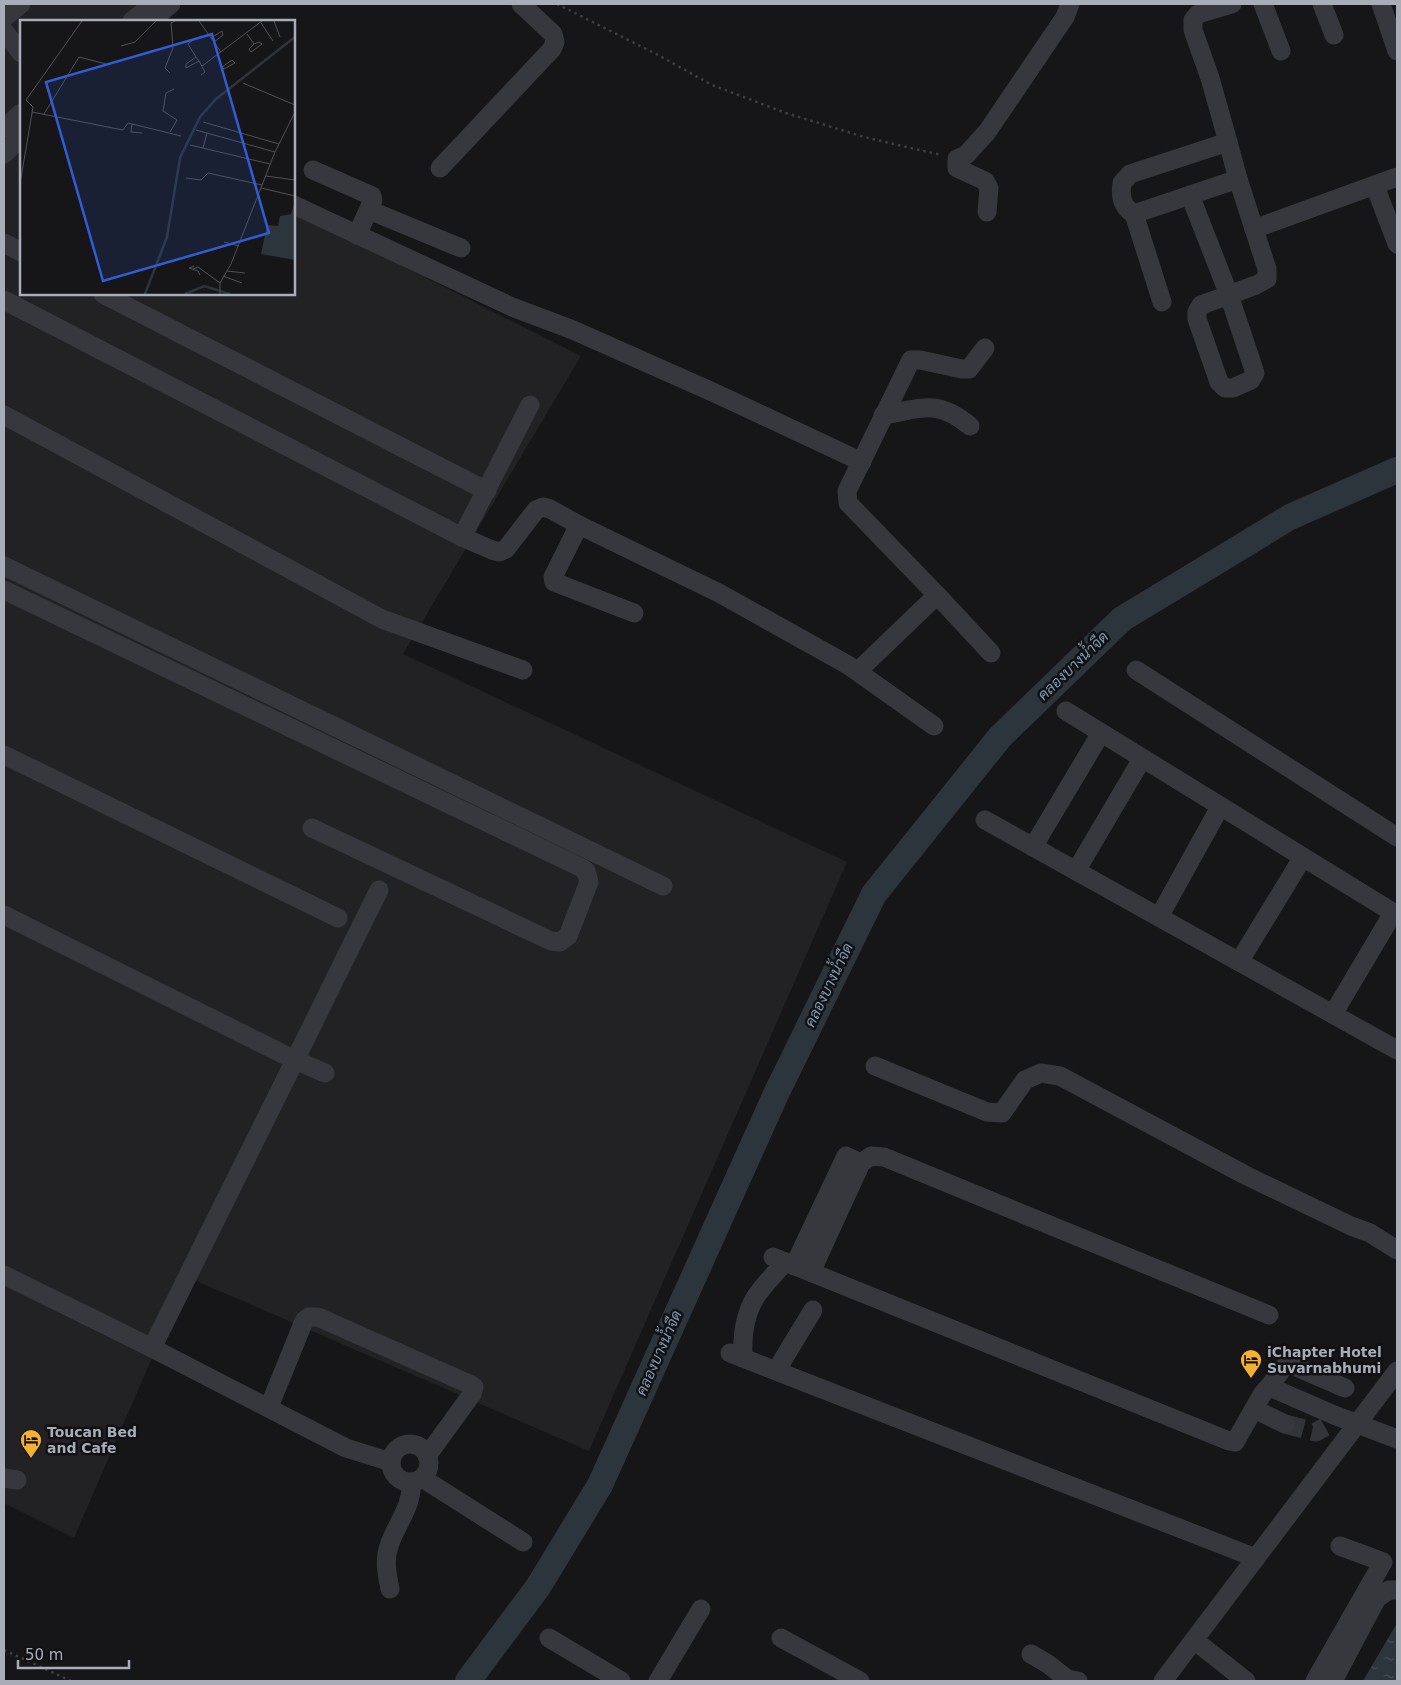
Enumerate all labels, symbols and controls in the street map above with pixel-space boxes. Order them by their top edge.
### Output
inset map [20,20,295,295]
water label: คลองบางน้ำจืด [1031,625,1112,704]
water label: คลองบางน้ำจืด [797,938,857,1030]
water label: คลองบางน้ำจืด [629,1306,686,1398]
place label: iChapter Hotel Suvarnabhumi [1267,1344,1382,1376]
hotel icon: iChapter Hotel Suvarnabhumi [1239,1348,1263,1379]
place label: Toucan Bed and Cafe [47,1424,137,1456]
hotel icon: Toucan Bed and Cafe [19,1428,43,1459]
scale bar [18,1638,129,1670]
text: 50 m [25,1646,63,1664]

